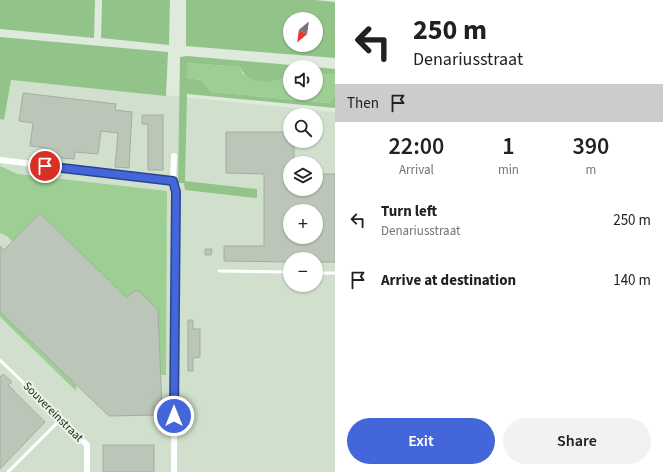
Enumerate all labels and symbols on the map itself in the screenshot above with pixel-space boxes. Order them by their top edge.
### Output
north arrow [283,12,323,52]
pin [28,149,62,183]
street label: Souvereinstraat [19,378,87,446]
position arrow [153,395,195,437]

